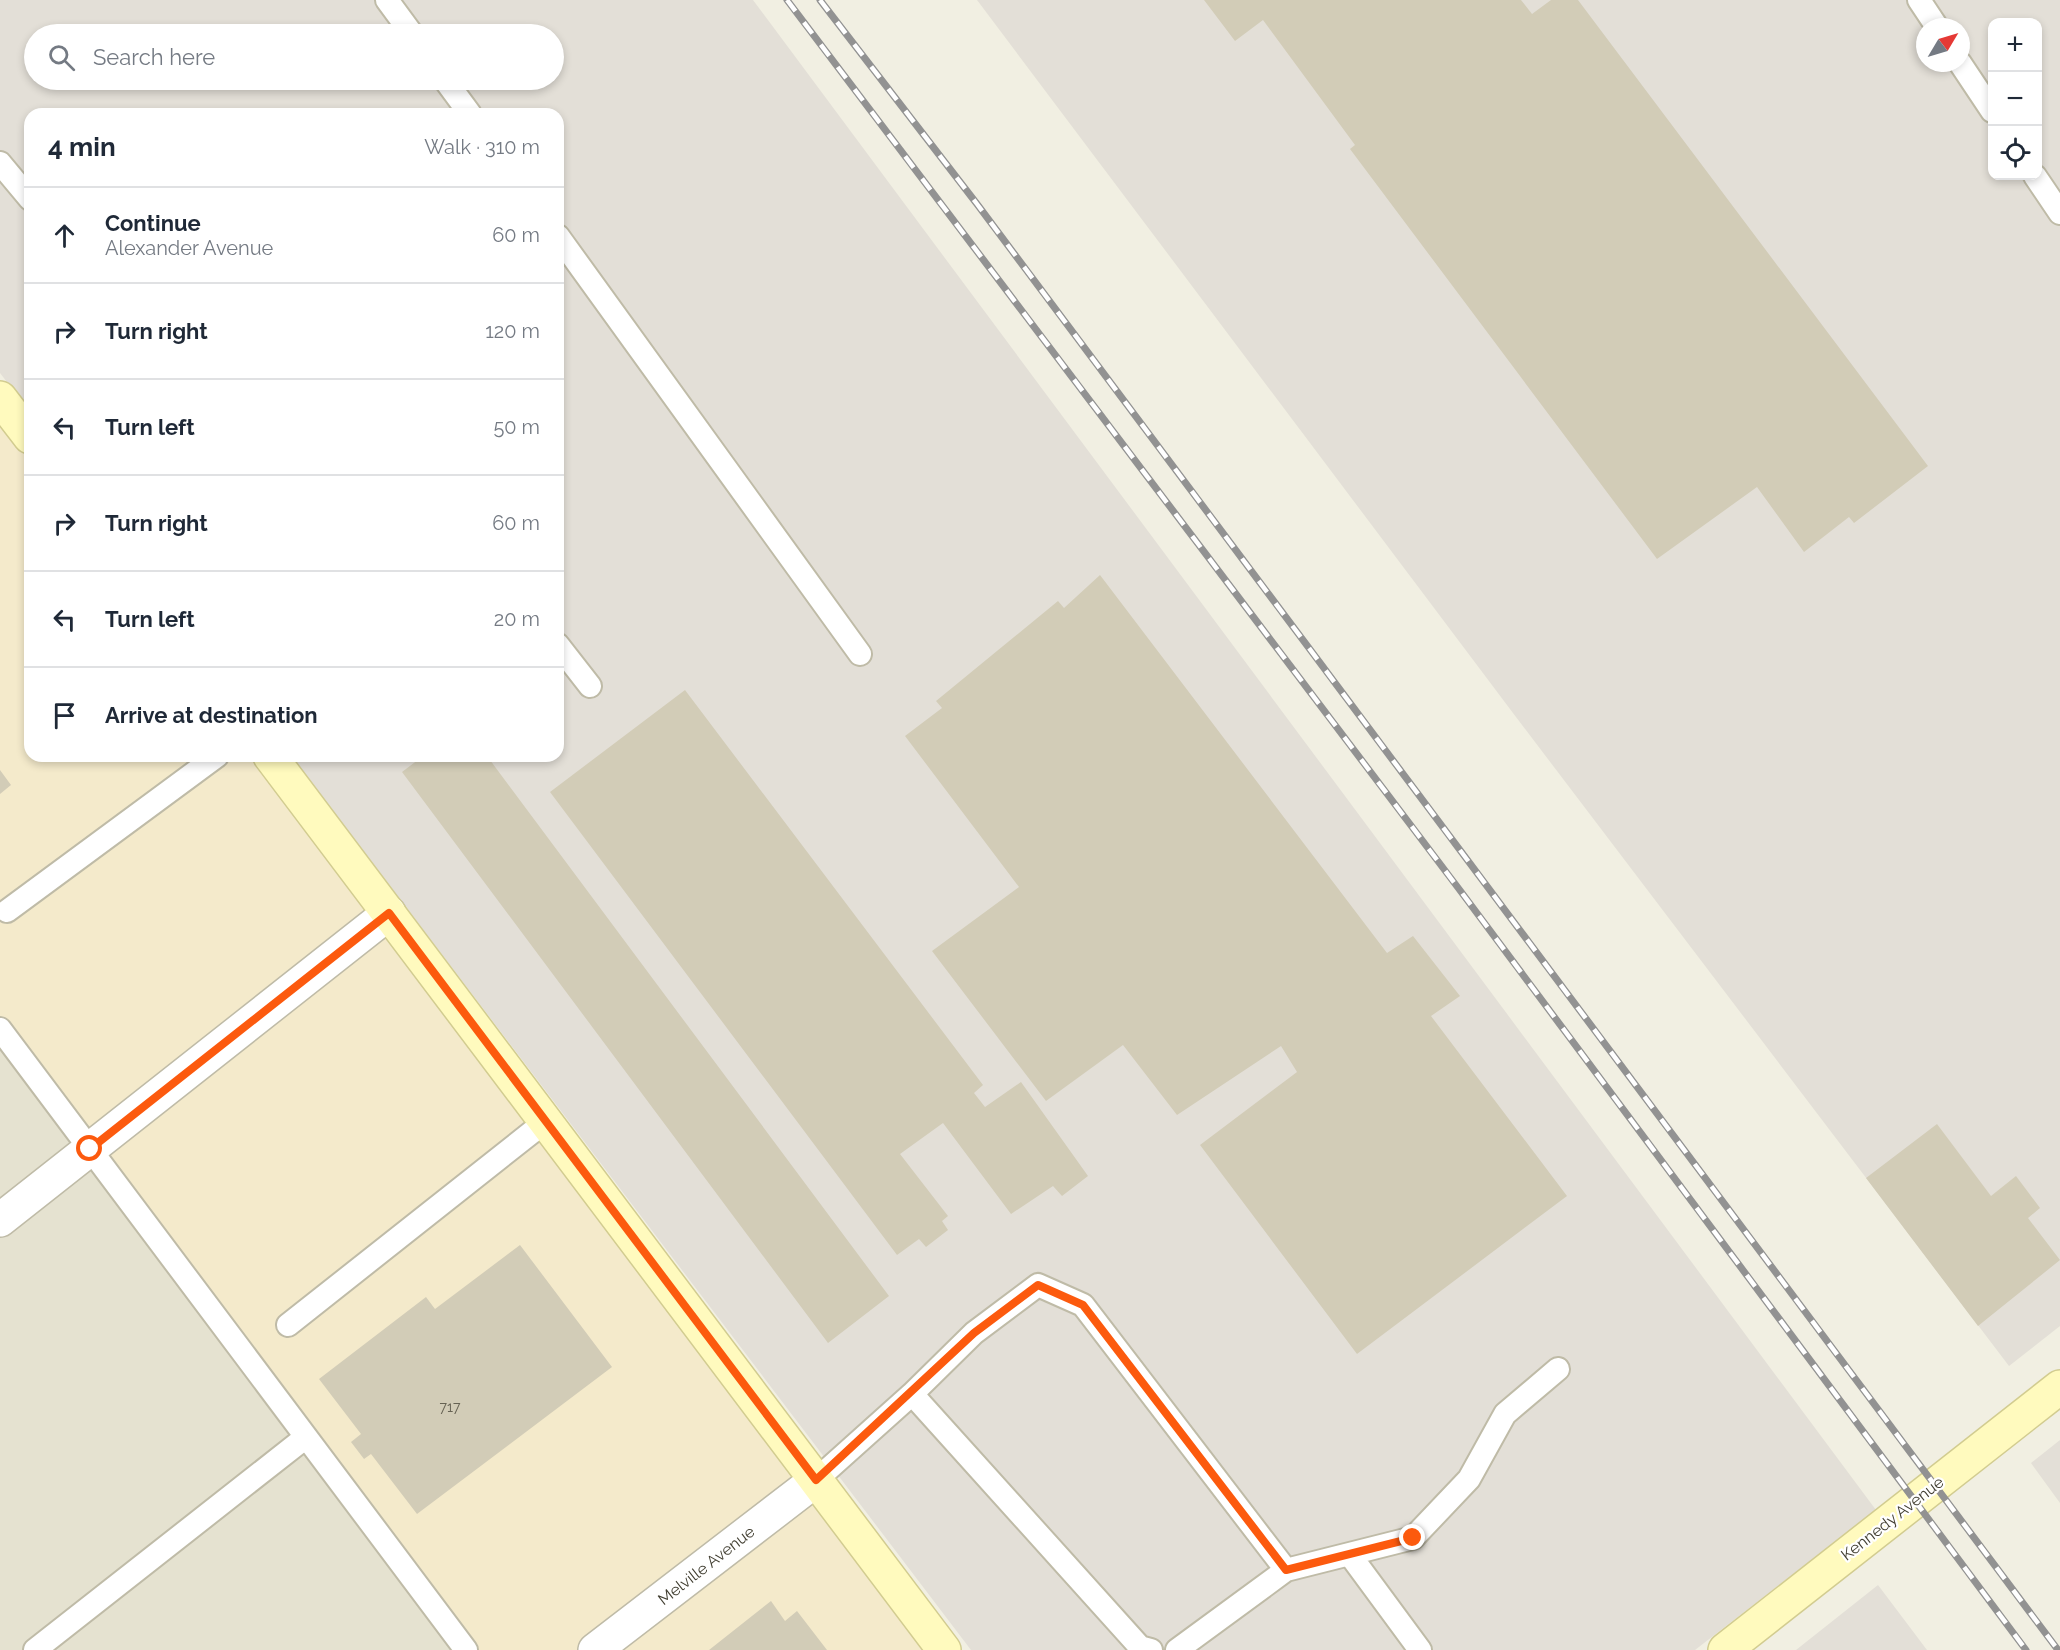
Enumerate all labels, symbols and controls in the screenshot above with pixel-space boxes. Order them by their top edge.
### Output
north arrow [1916,18,1970,72]
map controls [1988,18,2042,180]
button: + [1988,18,2042,72]
search box [24,24,564,90]
icon: search [45,41,78,74]
text: Search here [93,44,215,70]
button: − [1988,72,2042,126]
button: locate [1988,126,2042,180]
text: 4 min [48,132,116,162]
text: Walk · 310 m [424,135,540,159]
text: Continue [105,210,201,236]
icon: ahead [48,219,81,252]
text: 60 m [492,223,540,247]
text: Alexander Avenue [105,236,273,260]
icon: right [48,315,81,348]
text: Turn right [105,318,208,344]
text: 120 m [485,319,540,343]
icon: left [48,411,81,444]
text: Turn left [105,414,195,440]
text: 50 m [493,415,540,439]
icon: right [48,507,81,540]
text: Turn right [105,510,208,536]
text: 60 m [492,511,540,535]
icon: left [48,603,81,636]
text: Turn left [105,606,195,632]
text: 20 m [494,607,540,631]
icon: arrive [48,699,81,732]
text: Arrive at destination [105,702,318,728]
route start [76,1135,102,1161]
house number: 717 [440,1399,461,1415]
street label: Kennedy Avenue [1837,1472,1947,1564]
street label: Melville Avenue [654,1522,758,1609]
route end [1399,1524,1425,1550]

